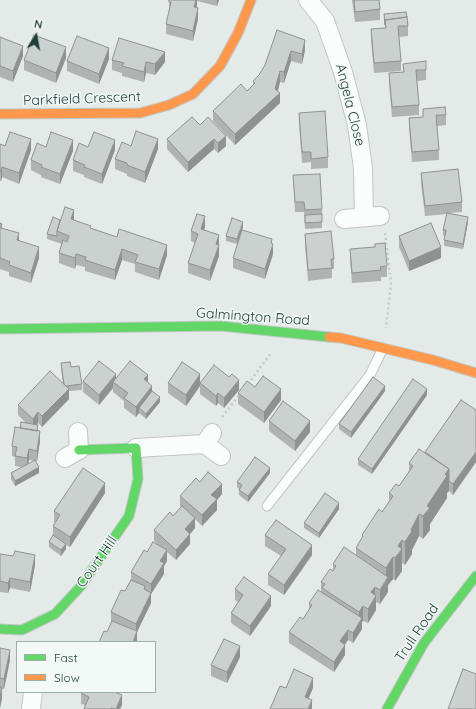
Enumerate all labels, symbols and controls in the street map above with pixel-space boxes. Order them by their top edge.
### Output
north arrow [16,16,56,56]
text: N [33,17,44,32]
street label: Angela Close [332,62,368,148]
street label: Parkfield Crescent [23,89,141,109]
street label: Galmington Road [196,305,310,329]
street label: Court Hill [73,533,121,591]
street label: Trull Road [392,601,442,665]
legend [16,641,156,693]
text: Fast [54,650,78,665]
text: Slow [54,670,80,685]

